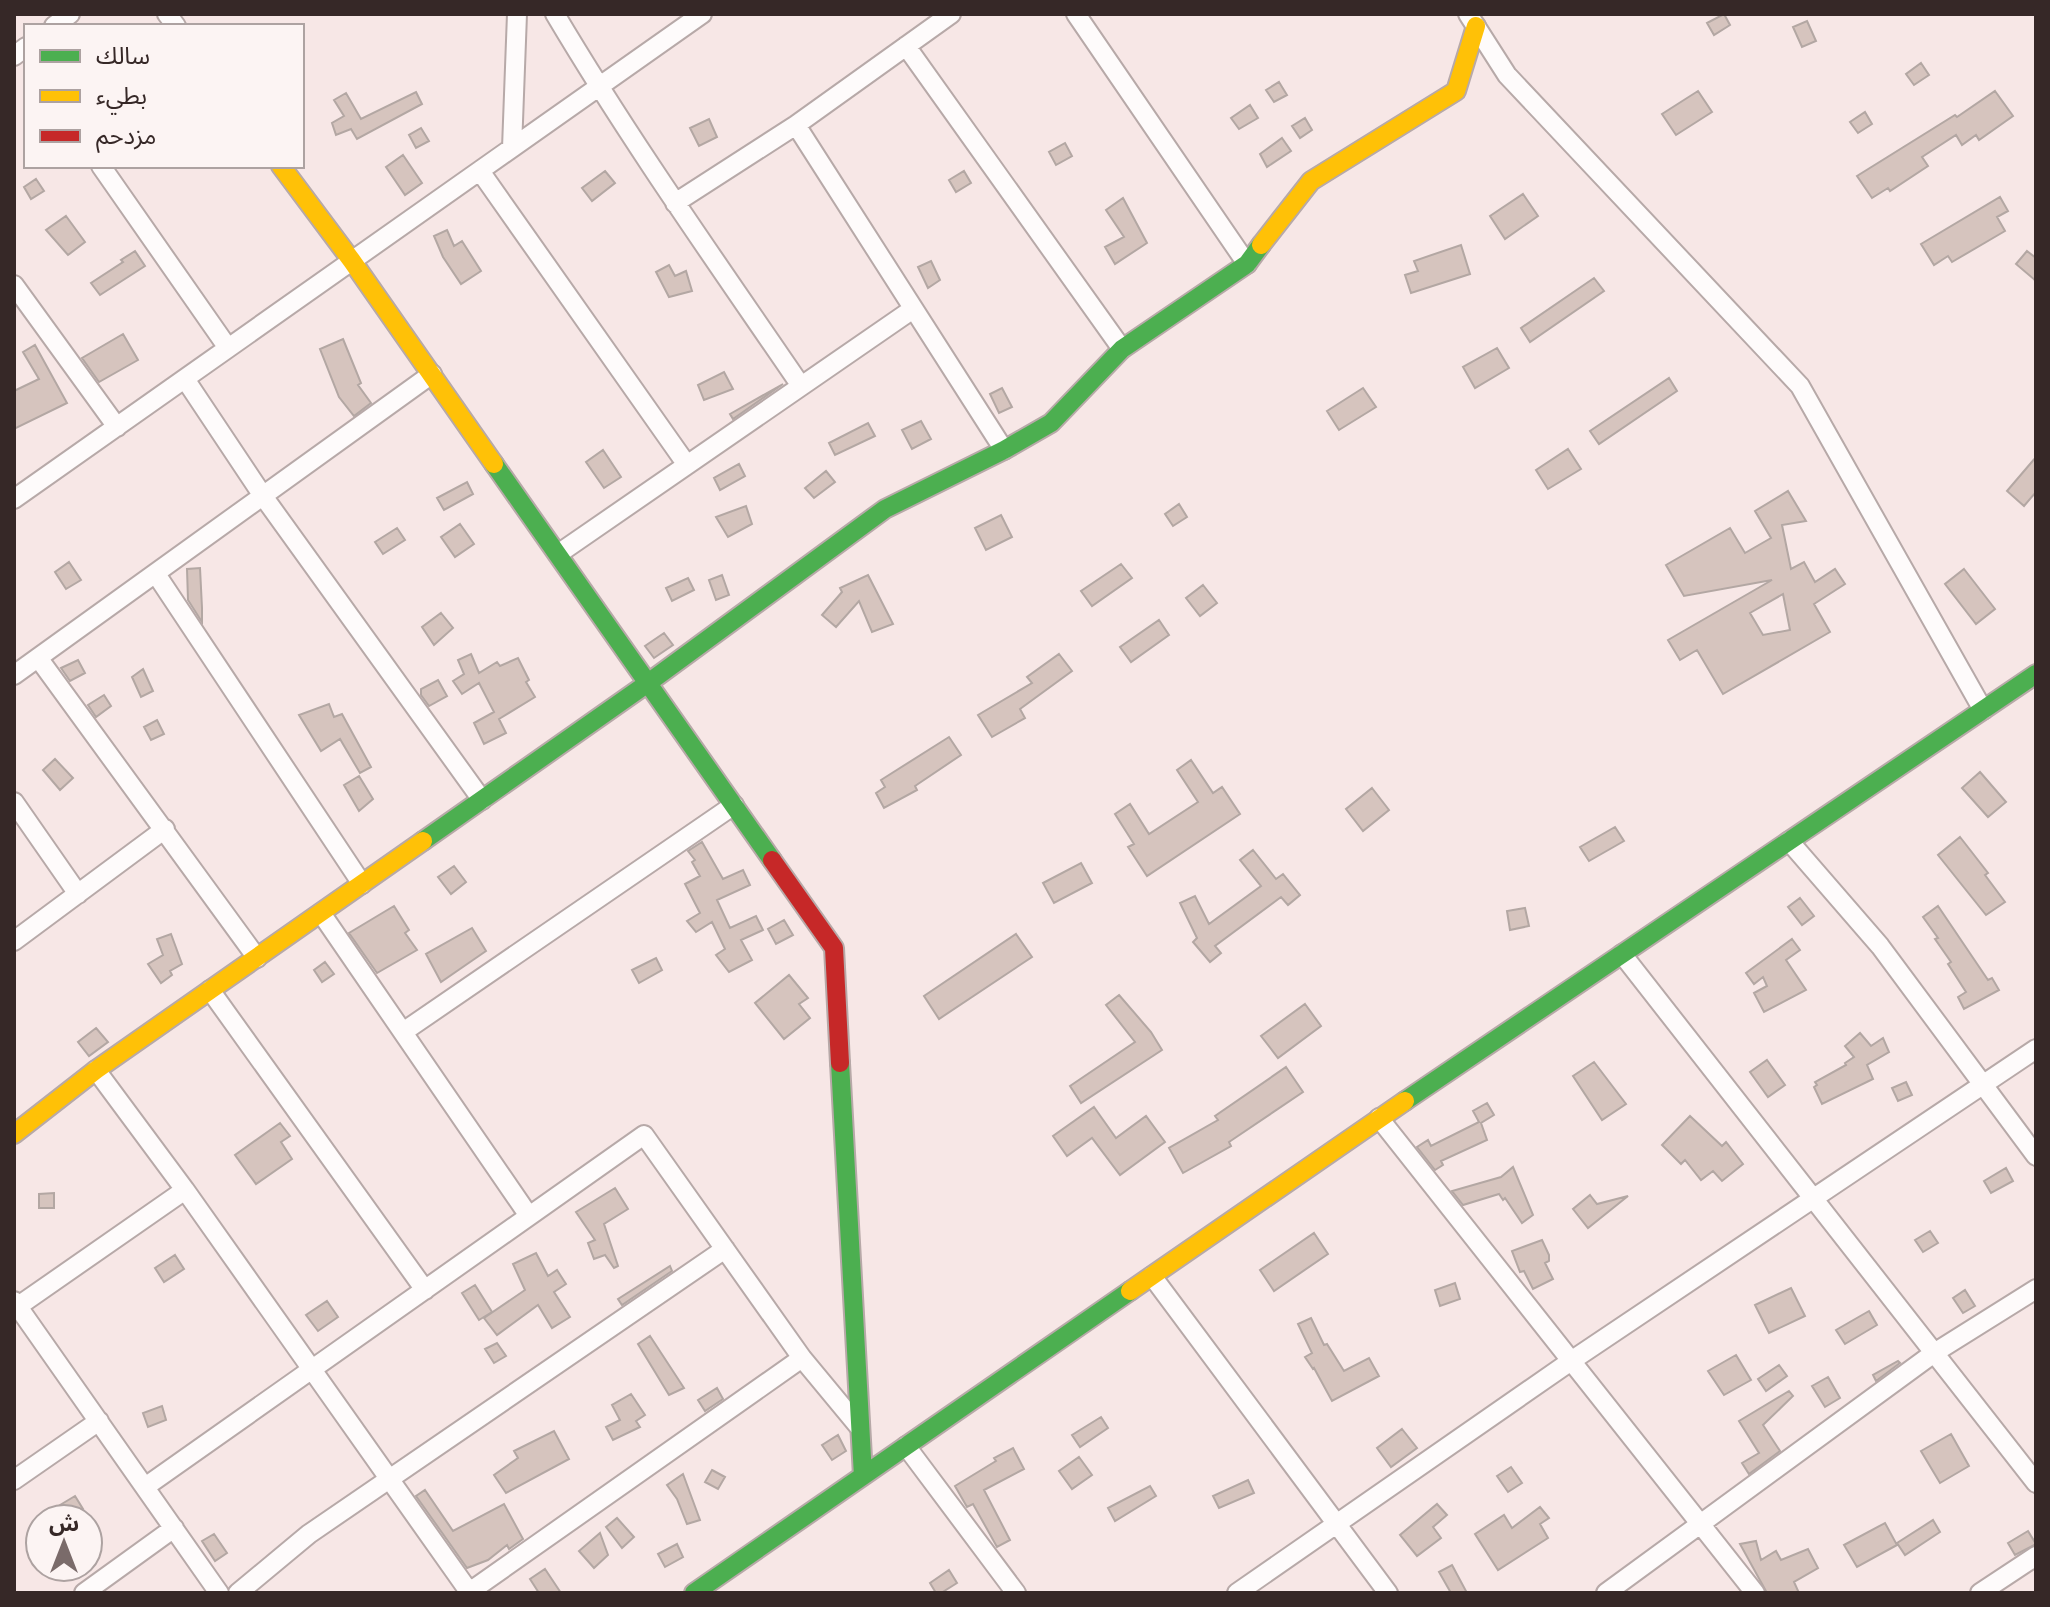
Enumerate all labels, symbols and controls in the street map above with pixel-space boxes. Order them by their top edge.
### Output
legend [24,24,304,168]
text: سالك [96,40,150,69]
text: بطيء [96,80,147,115]
text: مزدحم [96,120,156,153]
north arrow [24,1503,104,1583]
text: ش [49,1509,79,1536]

